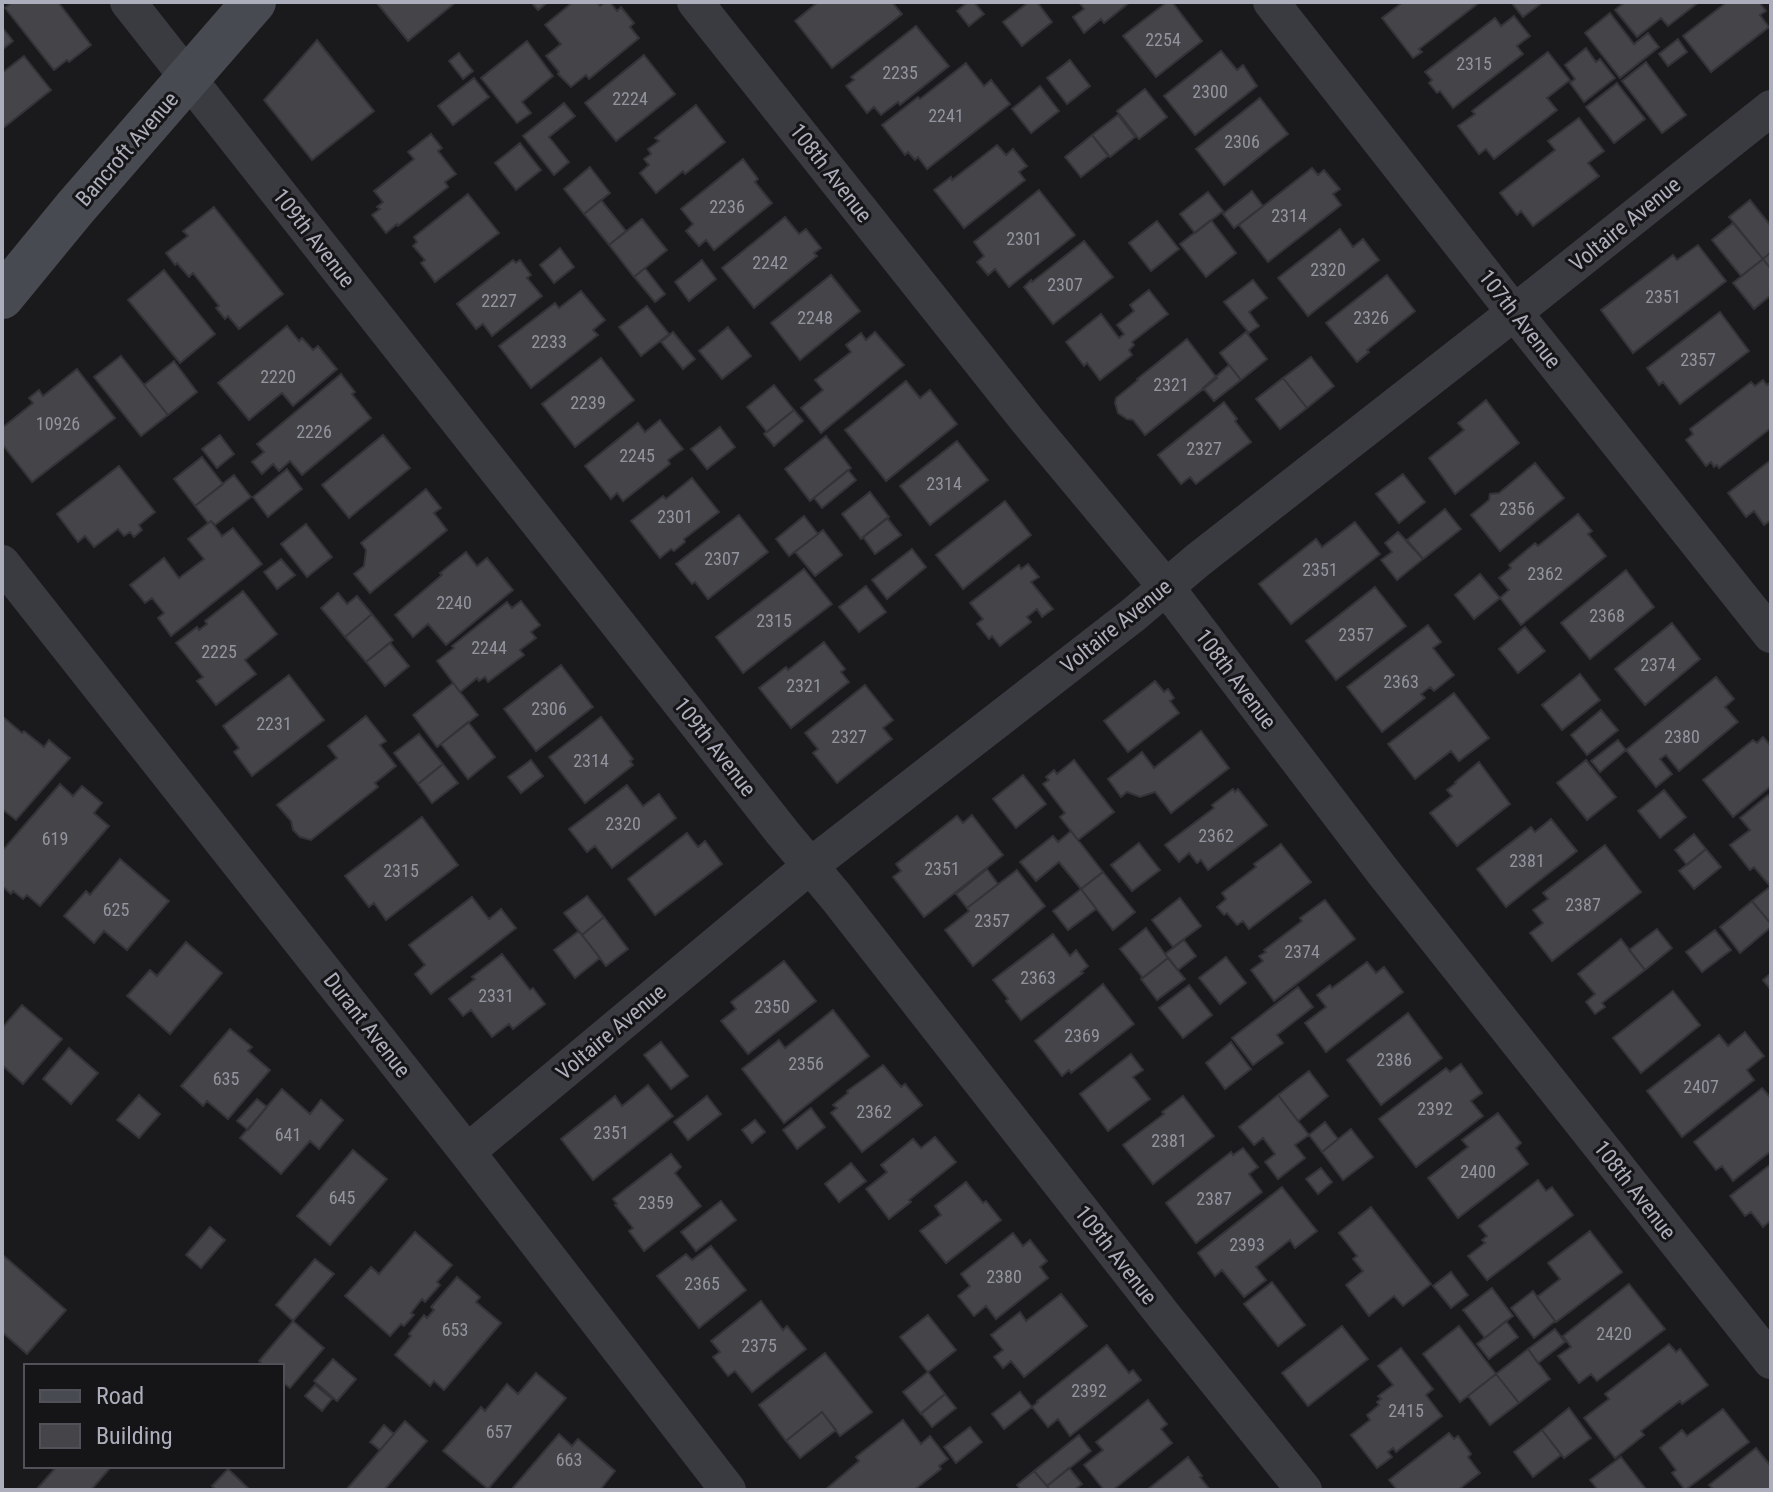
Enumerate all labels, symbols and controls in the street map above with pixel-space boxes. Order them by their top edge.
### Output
house number: 2254 [1145,29,1181,50]
house number: 2315 [1456,53,1492,74]
house number: 2235 [882,62,918,83]
house number: 2300 [1192,81,1228,102]
street label: Bancroft Avenue [71,87,183,211]
house number: 2224 [612,88,648,109]
house number: 2241 [928,105,964,126]
street label: 108th Avenue [785,119,877,227]
house number: 2306 [1224,131,1260,152]
street label: Voltaire Avenue [1565,172,1685,276]
street label: 109th Avenue [268,184,360,292]
house number: 2236 [709,196,745,217]
house number: 2314 [1271,205,1307,226]
house number: 2301 [1006,228,1042,249]
house number: 2242 [752,252,788,273]
house number: 2320 [1310,259,1346,280]
street label: 107th Avenue [1474,265,1566,373]
house number: 2307 [1047,274,1083,295]
house number: 2351 [1645,286,1681,307]
house number: 2227 [481,290,517,311]
house number: 2248 [797,307,833,328]
house number: 2326 [1353,307,1389,328]
house number: 2233 [531,331,567,352]
house number: 2357 [1680,349,1716,370]
house number: 2220 [260,366,296,387]
house number: 2321 [1153,374,1189,395]
house number: 2239 [570,392,606,413]
house number: 10926 [36,413,80,434]
house number: 2226 [296,421,332,442]
house number: 2327 [1186,438,1222,459]
house number: 2245 [619,445,655,466]
house number: 2314 [926,473,962,494]
house number: 2356 [1499,498,1535,519]
house number: 2301 [657,506,693,527]
house number: 2307 [704,548,740,569]
house number: 2351 [1302,559,1338,580]
house number: 2362 [1527,563,1563,584]
street label: Voltaire Avenue [1056,574,1176,678]
house number: 2240 [436,592,472,613]
house number: 2368 [1589,605,1625,626]
house number: 2315 [756,610,792,631]
street label: 108th Avenue [1190,624,1282,734]
house number: 2357 [1338,624,1374,645]
house number: 2244 [471,637,507,658]
house number: 2225 [201,641,237,662]
house number: 2374 [1640,654,1676,675]
house number: 2363 [1383,671,1419,692]
house number: 2321 [786,675,822,696]
street label: 109th Avenue [669,693,761,801]
house number: 2306 [531,698,567,719]
house number: 2231 [256,713,292,734]
house number: 2327 [831,726,867,747]
house number: 2380 [1664,726,1700,747]
house number: 2314 [573,750,609,771]
house number: 2320 [605,813,641,834]
house number: 2362 [1198,825,1234,846]
house number: 619 [42,828,68,849]
house number: 2381 [1509,850,1545,871]
house number: 2351 [924,858,960,879]
house number: 2315 [383,860,419,881]
house number: 2387 [1565,894,1601,915]
house number: 625 [103,899,129,920]
house number: 2357 [974,910,1010,931]
house number: 2374 [1284,941,1320,962]
house number: 2363 [1020,967,1056,988]
street label: Durant Avenue [318,968,416,1082]
street label: Voltaire Avenue [551,979,671,1085]
house number: 2331 [478,985,514,1006]
house number: 2350 [754,996,790,1017]
house number: 2369 [1064,1025,1100,1046]
house number: 2386 [1376,1049,1412,1070]
house number: 2356 [788,1053,824,1074]
house number: 635 [213,1068,239,1089]
house number: 2407 [1683,1076,1719,1097]
house number: 2392 [1417,1098,1453,1119]
house number: 2362 [856,1101,892,1122]
house number: 2351 [593,1122,629,1143]
house number: 641 [275,1124,301,1145]
house number: 2381 [1151,1130,1187,1151]
street label: 108th Avenue [1589,1136,1681,1244]
house number: 2400 [1460,1161,1496,1182]
house number: 645 [329,1187,355,1208]
house number: 2387 [1196,1188,1232,1209]
house number: 2359 [638,1192,674,1213]
street label: 109th Avenue [1070,1201,1162,1309]
house number: 2393 [1229,1234,1265,1255]
house number: 2380 [986,1266,1022,1287]
house number: 2365 [684,1273,720,1294]
house number: 653 [442,1319,468,1340]
house number: 2420 [1596,1323,1632,1344]
house number: 2375 [741,1335,777,1356]
legend [24,1364,284,1468]
house number: 2392 [1071,1380,1107,1401]
text: Road [96,1382,144,1410]
house number: 2415 [1388,1400,1424,1421]
house number: 657 [486,1421,512,1442]
text: Building [96,1422,173,1450]
house number: 663 [556,1449,582,1470]

